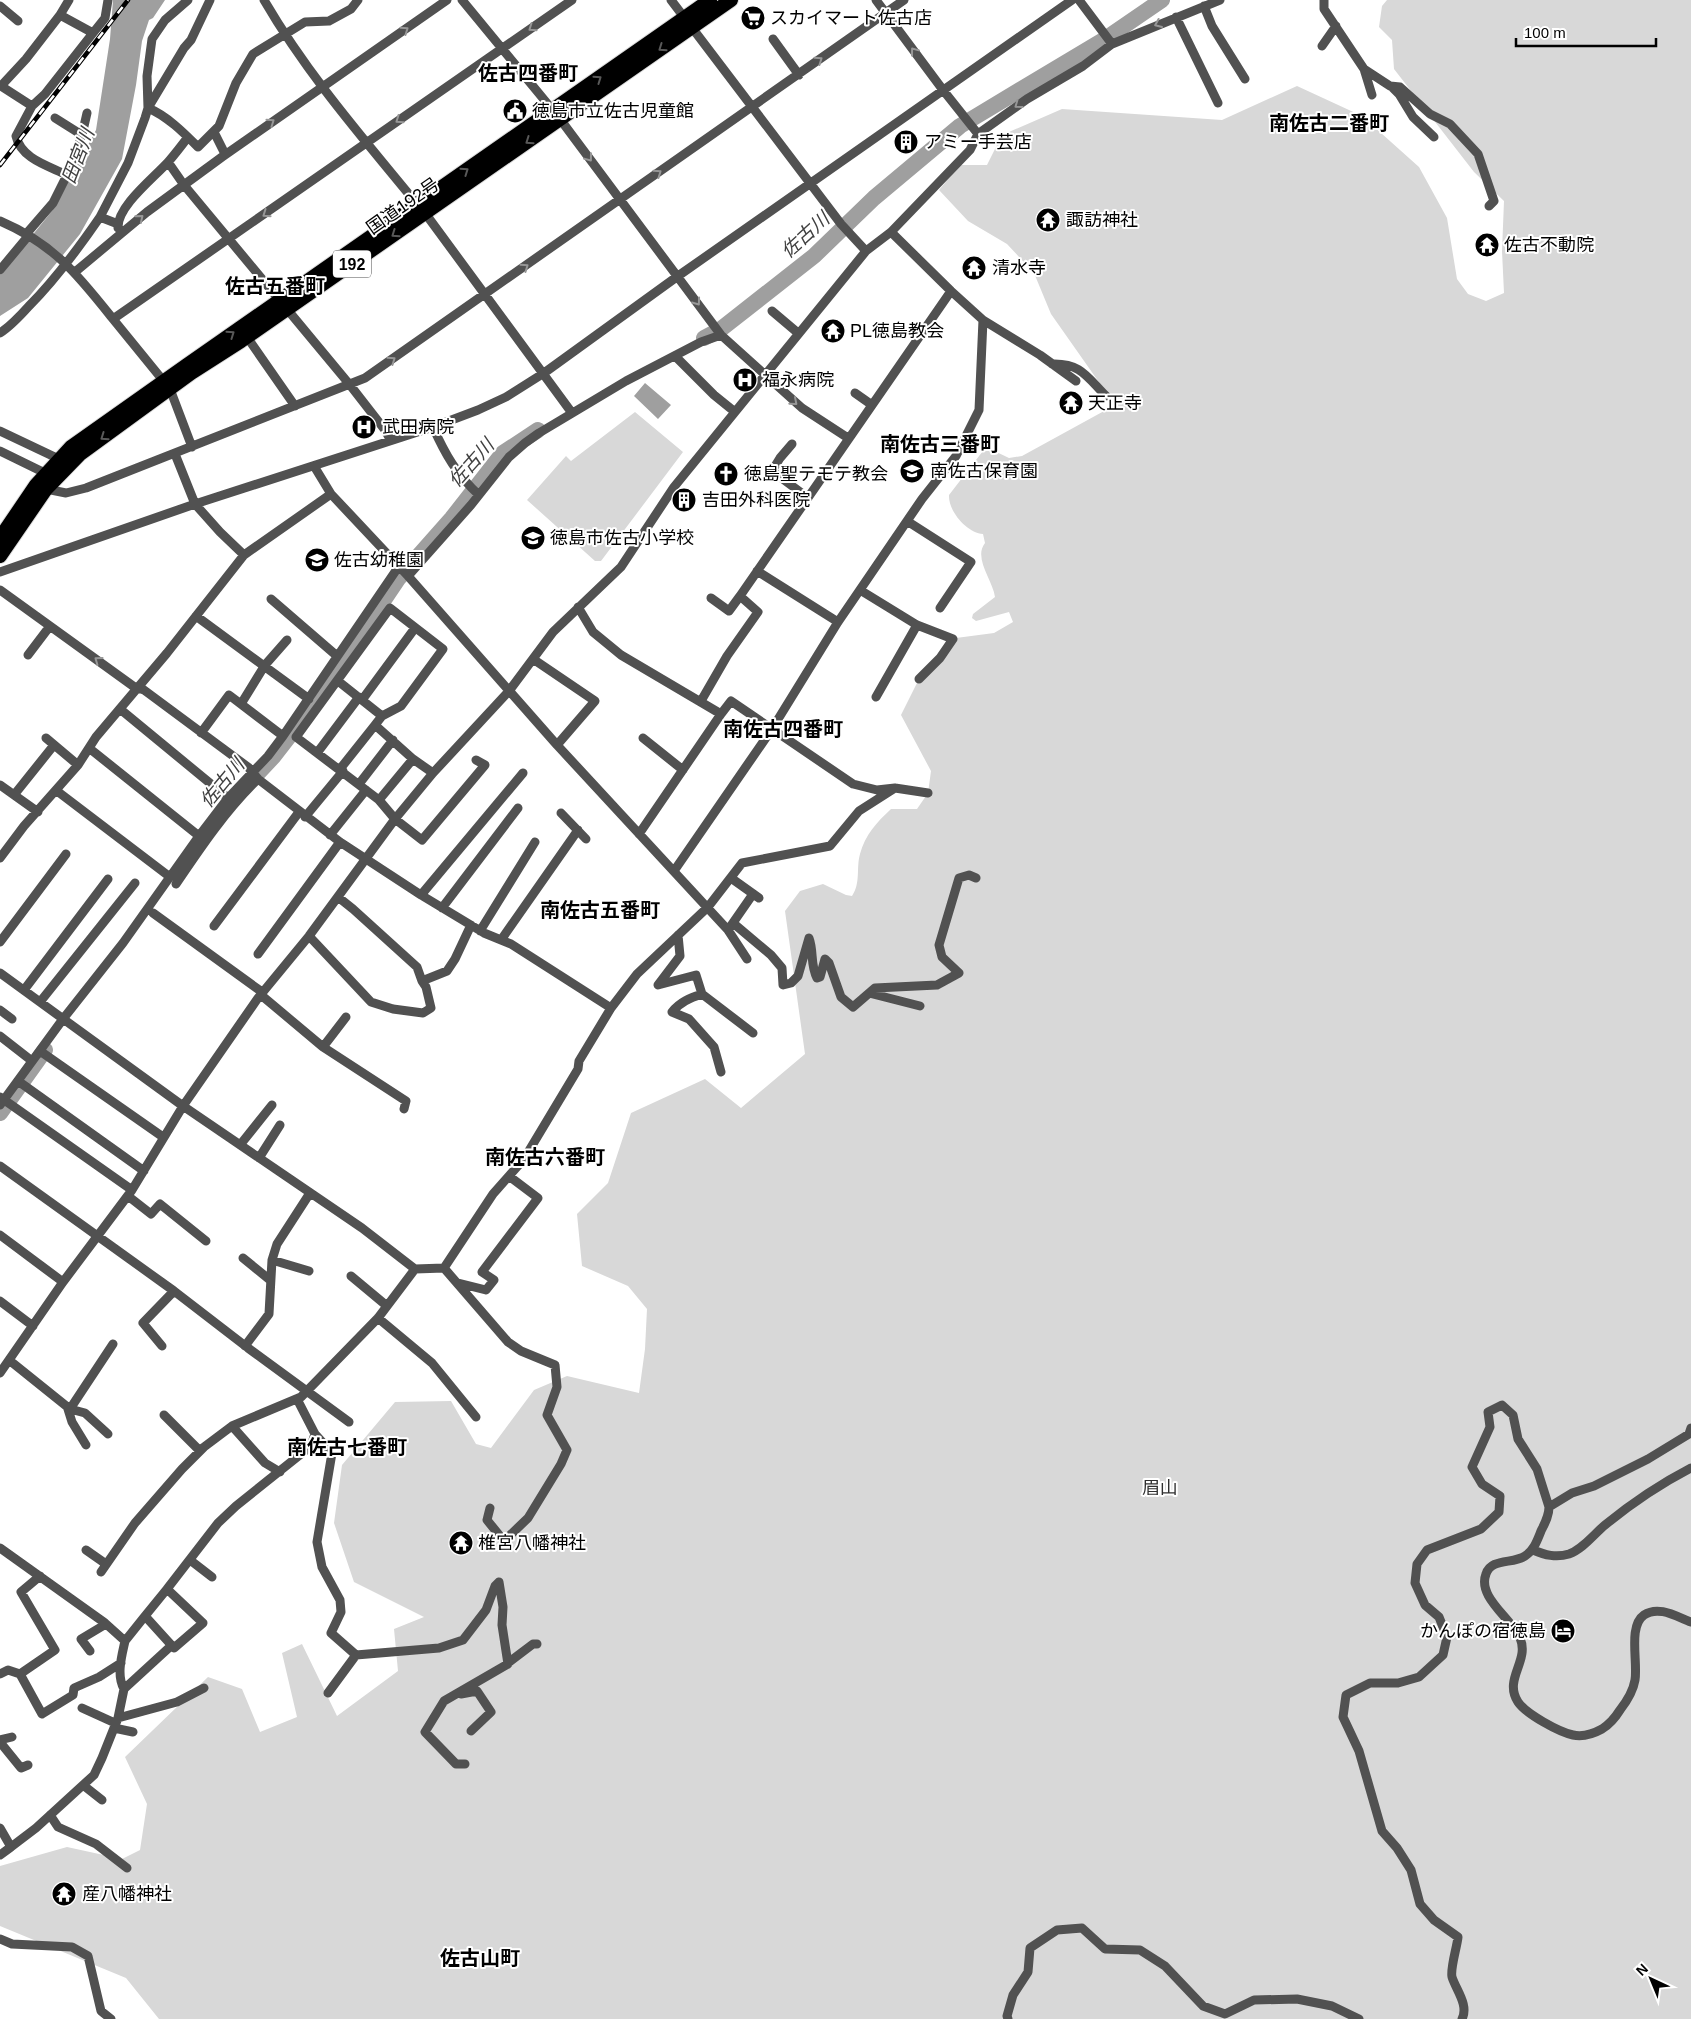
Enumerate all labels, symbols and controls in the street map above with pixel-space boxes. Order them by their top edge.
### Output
supermarket icon: スカイマート佐古店 [740,5,766,31]
place label: スカイマート佐古店 [770,8,932,28]
scale bar [1516,15,1656,47]
one-way arrow [1154,18,1163,29]
one-way arrow [528,22,538,31]
text: 100 m [1524,24,1566,41]
one-way arrow [399,27,408,36]
one-way arrow [658,42,668,51]
one-way arrow [911,47,920,57]
one-way arrow [814,57,823,66]
district label: 佐古四番町 [478,62,578,84]
one-way arrow [592,76,601,84]
public building icon: 徳島市立佐古児童館 [502,98,528,124]
one-way arrow [1014,99,1024,108]
place label: 徳島市立佐古児童館 [532,101,694,121]
district label: 南佐古二番町 [1269,112,1389,134]
one-way arrow [395,114,404,123]
one-way arrow [265,119,275,128]
water label: 田宮川 [58,124,99,186]
building icon: アミー手芸店 [893,129,919,155]
place label: アミー手芸店 [924,132,1032,152]
one-way arrow [525,135,534,144]
one-way arrow [584,152,592,161]
one-way arrow [459,168,468,177]
one-way arrow [652,170,662,179]
street label: 国道192号 [363,174,443,238]
water label: 佐古川 [777,207,835,262]
temple icon: 諏訪神社 [1035,207,1061,233]
one-way arrow [262,208,271,217]
place label: 諏訪神社 [1066,210,1138,230]
one-way arrow [134,216,143,224]
one-way arrow [391,228,401,237]
temple icon: 佐古不動院 [1474,232,1500,258]
place label: 佐古不動院 [1504,235,1594,255]
road number: 192 [333,250,371,278]
temple icon: 清水寺 [961,255,987,281]
place label: 清水寺 [992,258,1046,278]
one-way arrow [519,264,529,273]
district label: 佐古五番町 [225,275,325,297]
one-way arrow [691,296,700,306]
temple icon: PL徳島教会 [820,318,846,344]
place label: PL徳島教会 [850,321,944,341]
one-way arrow [225,331,235,340]
one-way arrow [386,357,395,366]
hospital icon: 福永病院 [732,367,758,393]
place label: 福永病院 [762,370,834,390]
temple icon: 天正寺 [1058,390,1084,416]
place label: 天正寺 [1088,393,1142,413]
one-way arrow [789,396,798,405]
hospital icon: 武田病院 [351,414,377,440]
place label: 武田病院 [382,417,454,437]
one-way arrow [100,431,110,440]
water label: 佐古川 [444,433,499,491]
district label: 南佐古三番町 [880,433,1000,455]
school or university icon: 南佐古保育園 [899,458,925,484]
church icon: 徳島聖テモテ教会 [713,461,739,487]
place label: 南佐古保育園 [930,461,1038,481]
place label: 徳島聖テモテ教会 [744,464,888,484]
building icon: 吉田外科医院 [671,487,697,513]
place label: 吉田外科医院 [702,490,810,510]
school or university icon: 徳島市佐古小学校 [520,525,546,551]
place label: 徳島市佐古小学校 [550,528,694,548]
school or university icon: 佐古幼稚園 [304,547,330,573]
place label: 佐古幼稚園 [334,550,424,570]
one-way arrow [94,657,104,666]
district label: 南佐古四番町 [723,718,843,740]
water label: 佐古川 [196,753,250,812]
district label: 南佐古五番町 [540,899,660,921]
district label: 南佐古六番町 [485,1146,605,1168]
district label: 南佐古七番町 [287,1436,407,1458]
park label: 眉山 [1142,1478,1178,1498]
temple icon: 椎宮八幡神社 [448,1530,474,1556]
place label: 椎宮八幡神社 [478,1533,586,1553]
hotel icon: かんぽの宿徳島 [1550,1618,1576,1644]
place label: かんぽの宿徳島 [1420,1621,1546,1641]
temple icon: 産八幡神社 [51,1881,77,1907]
place label: 産八幡神社 [82,1884,172,1904]
district label: 佐古山町 [440,1947,520,1969]
north arrow [1626,1954,1676,2004]
text: N [1633,1960,1651,1979]

